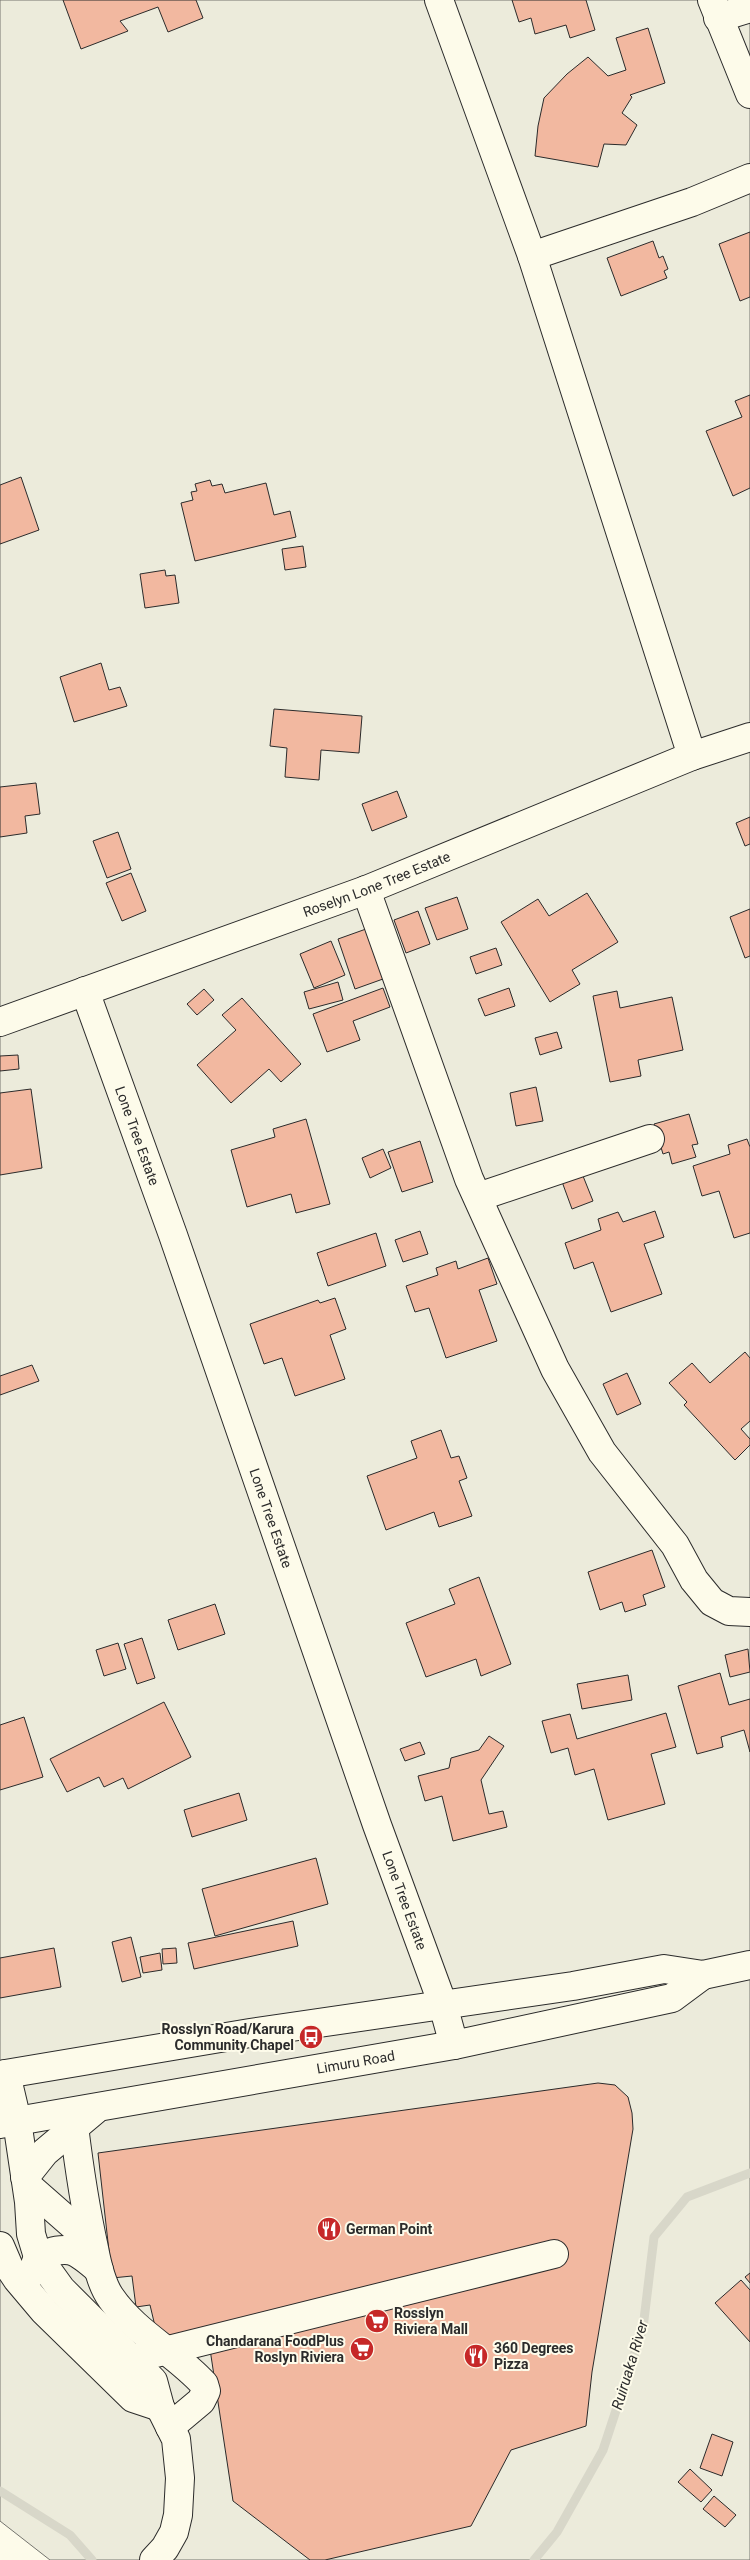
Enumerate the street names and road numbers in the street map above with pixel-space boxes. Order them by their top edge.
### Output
street label: Roselyn Lone Tree Estate [301,848,453,920]
street label: Lone Tree Estate [112,1084,162,1188]
street label: Lone Tree Estate [246,1466,295,1570]
street label: Lone Tree Estate [379,1849,430,1952]
street label: Limuru Road [315,2047,396,2077]

